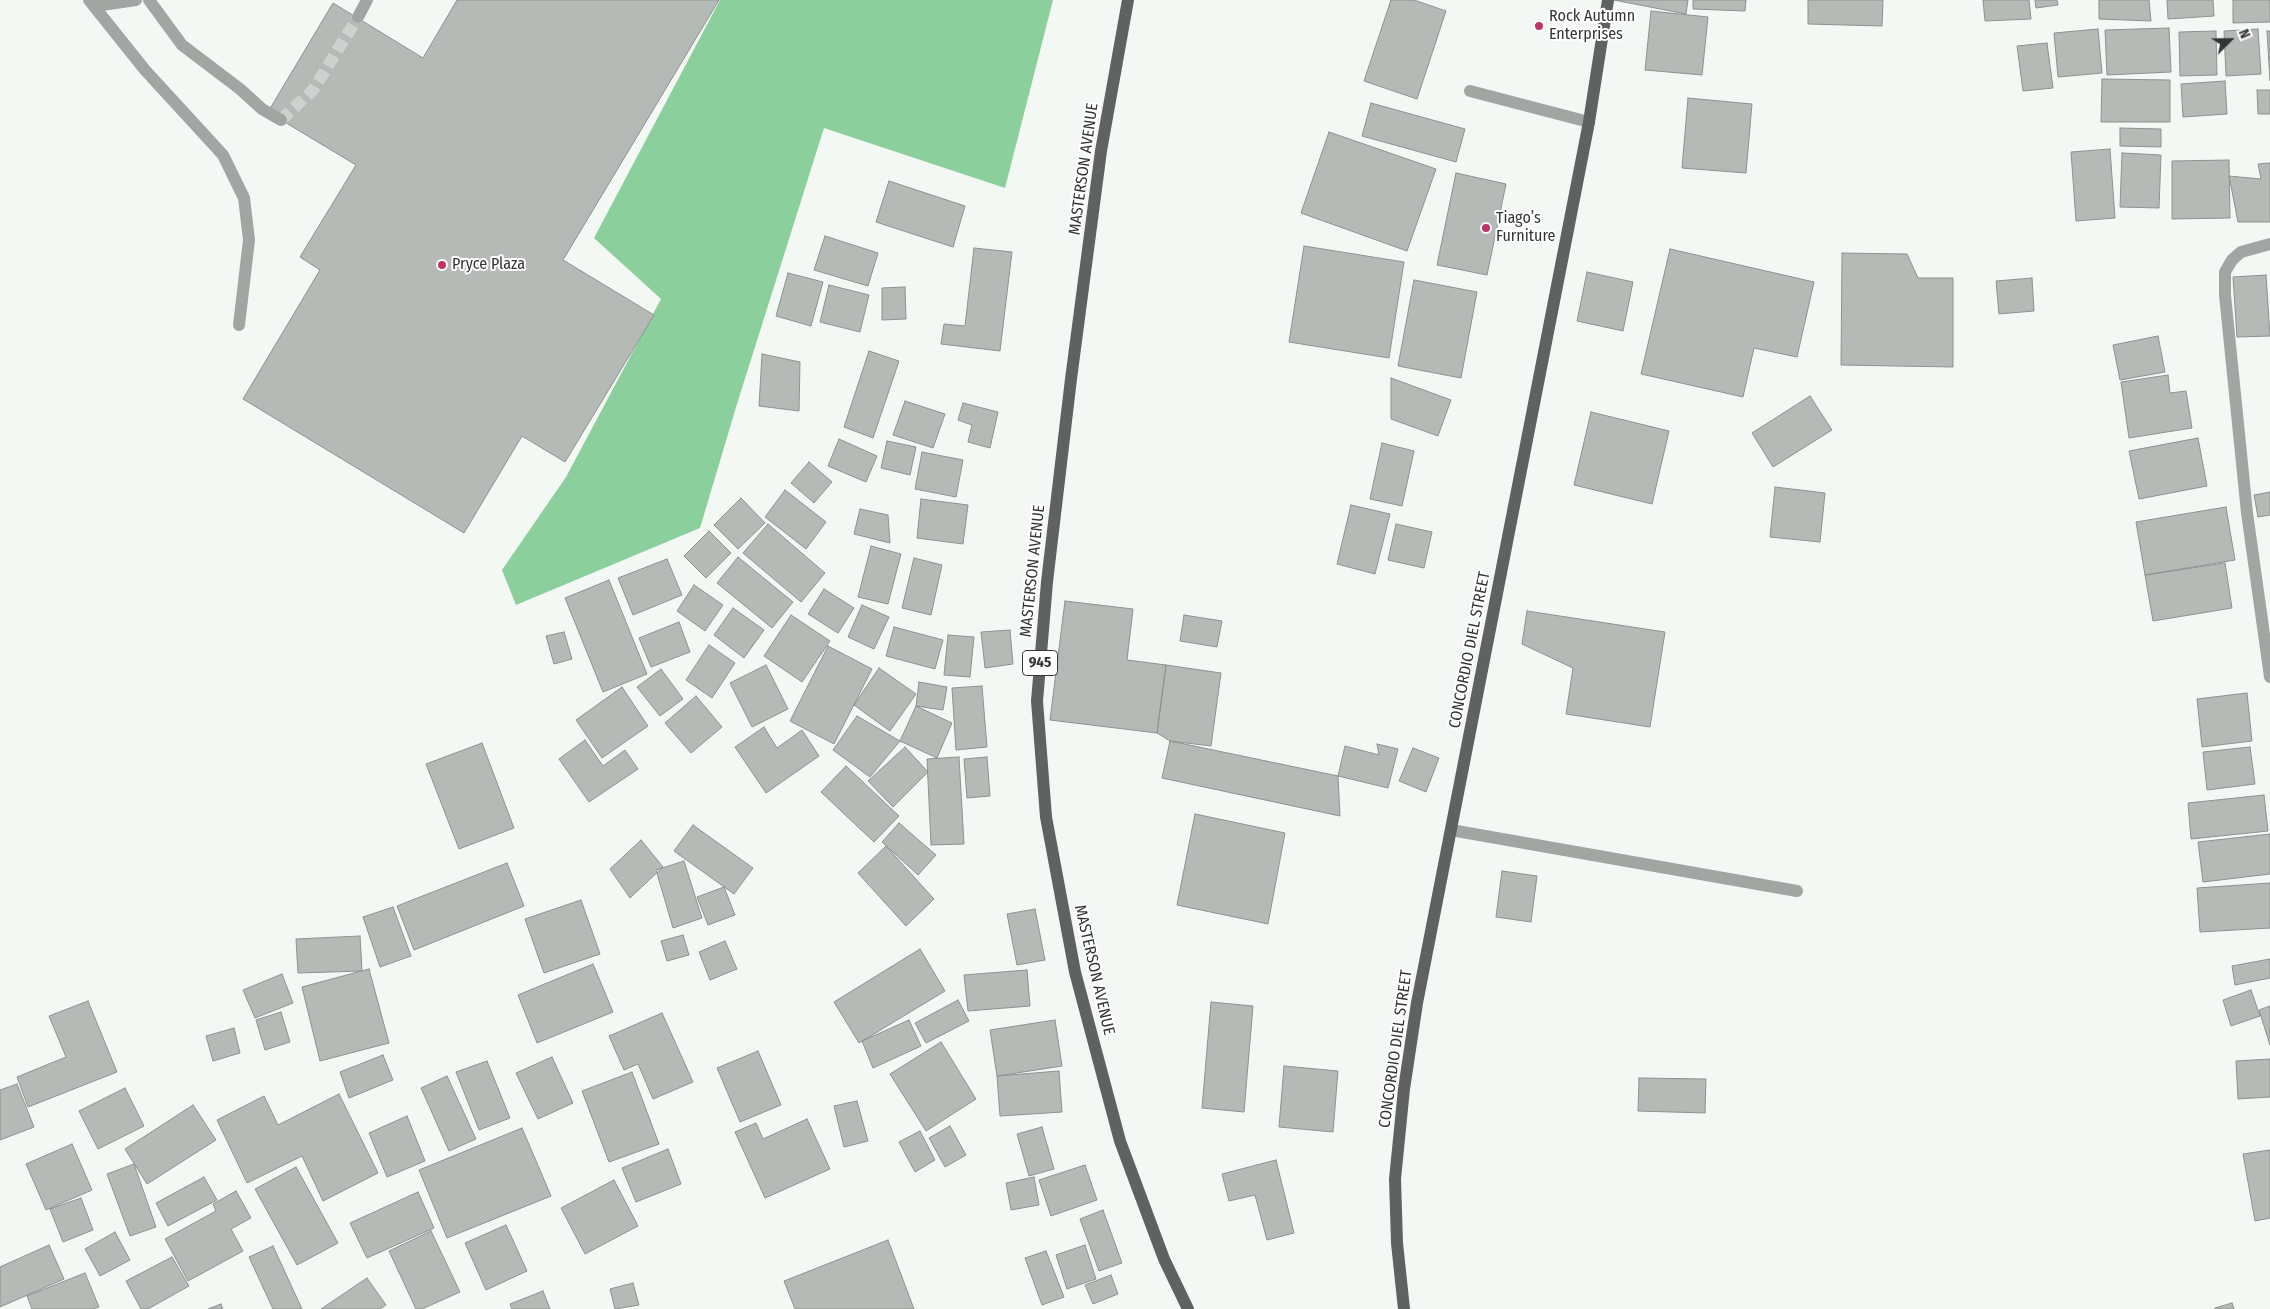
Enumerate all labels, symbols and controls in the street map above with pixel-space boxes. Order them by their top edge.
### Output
place label: Rock Autumn Enterprises [1549,7,1635,45]
north arrow [2205,15,2255,65]
marker: Rock Autumn Enterprises [1533,20,1545,32]
text: N [2235,27,2254,41]
street label: MASTERSON AVENUE [1065,102,1103,236]
place label: Tiago’s Furniture [1496,209,1555,247]
marker: Tiago’s Furniture [1480,222,1492,234]
place label: Pryce Plaza [452,255,525,275]
marker: Pryce Plaza [436,259,448,271]
street label: MASTERSON AVENUE [1017,504,1049,638]
street label: CONCORDIO DIEL STREET [1445,570,1495,730]
road number: 945 [1022,650,1058,676]
street label: MASTERSON AVENUE [1070,903,1118,1037]
street label: CONCORDIO DIEL STREET [1375,969,1417,1129]

